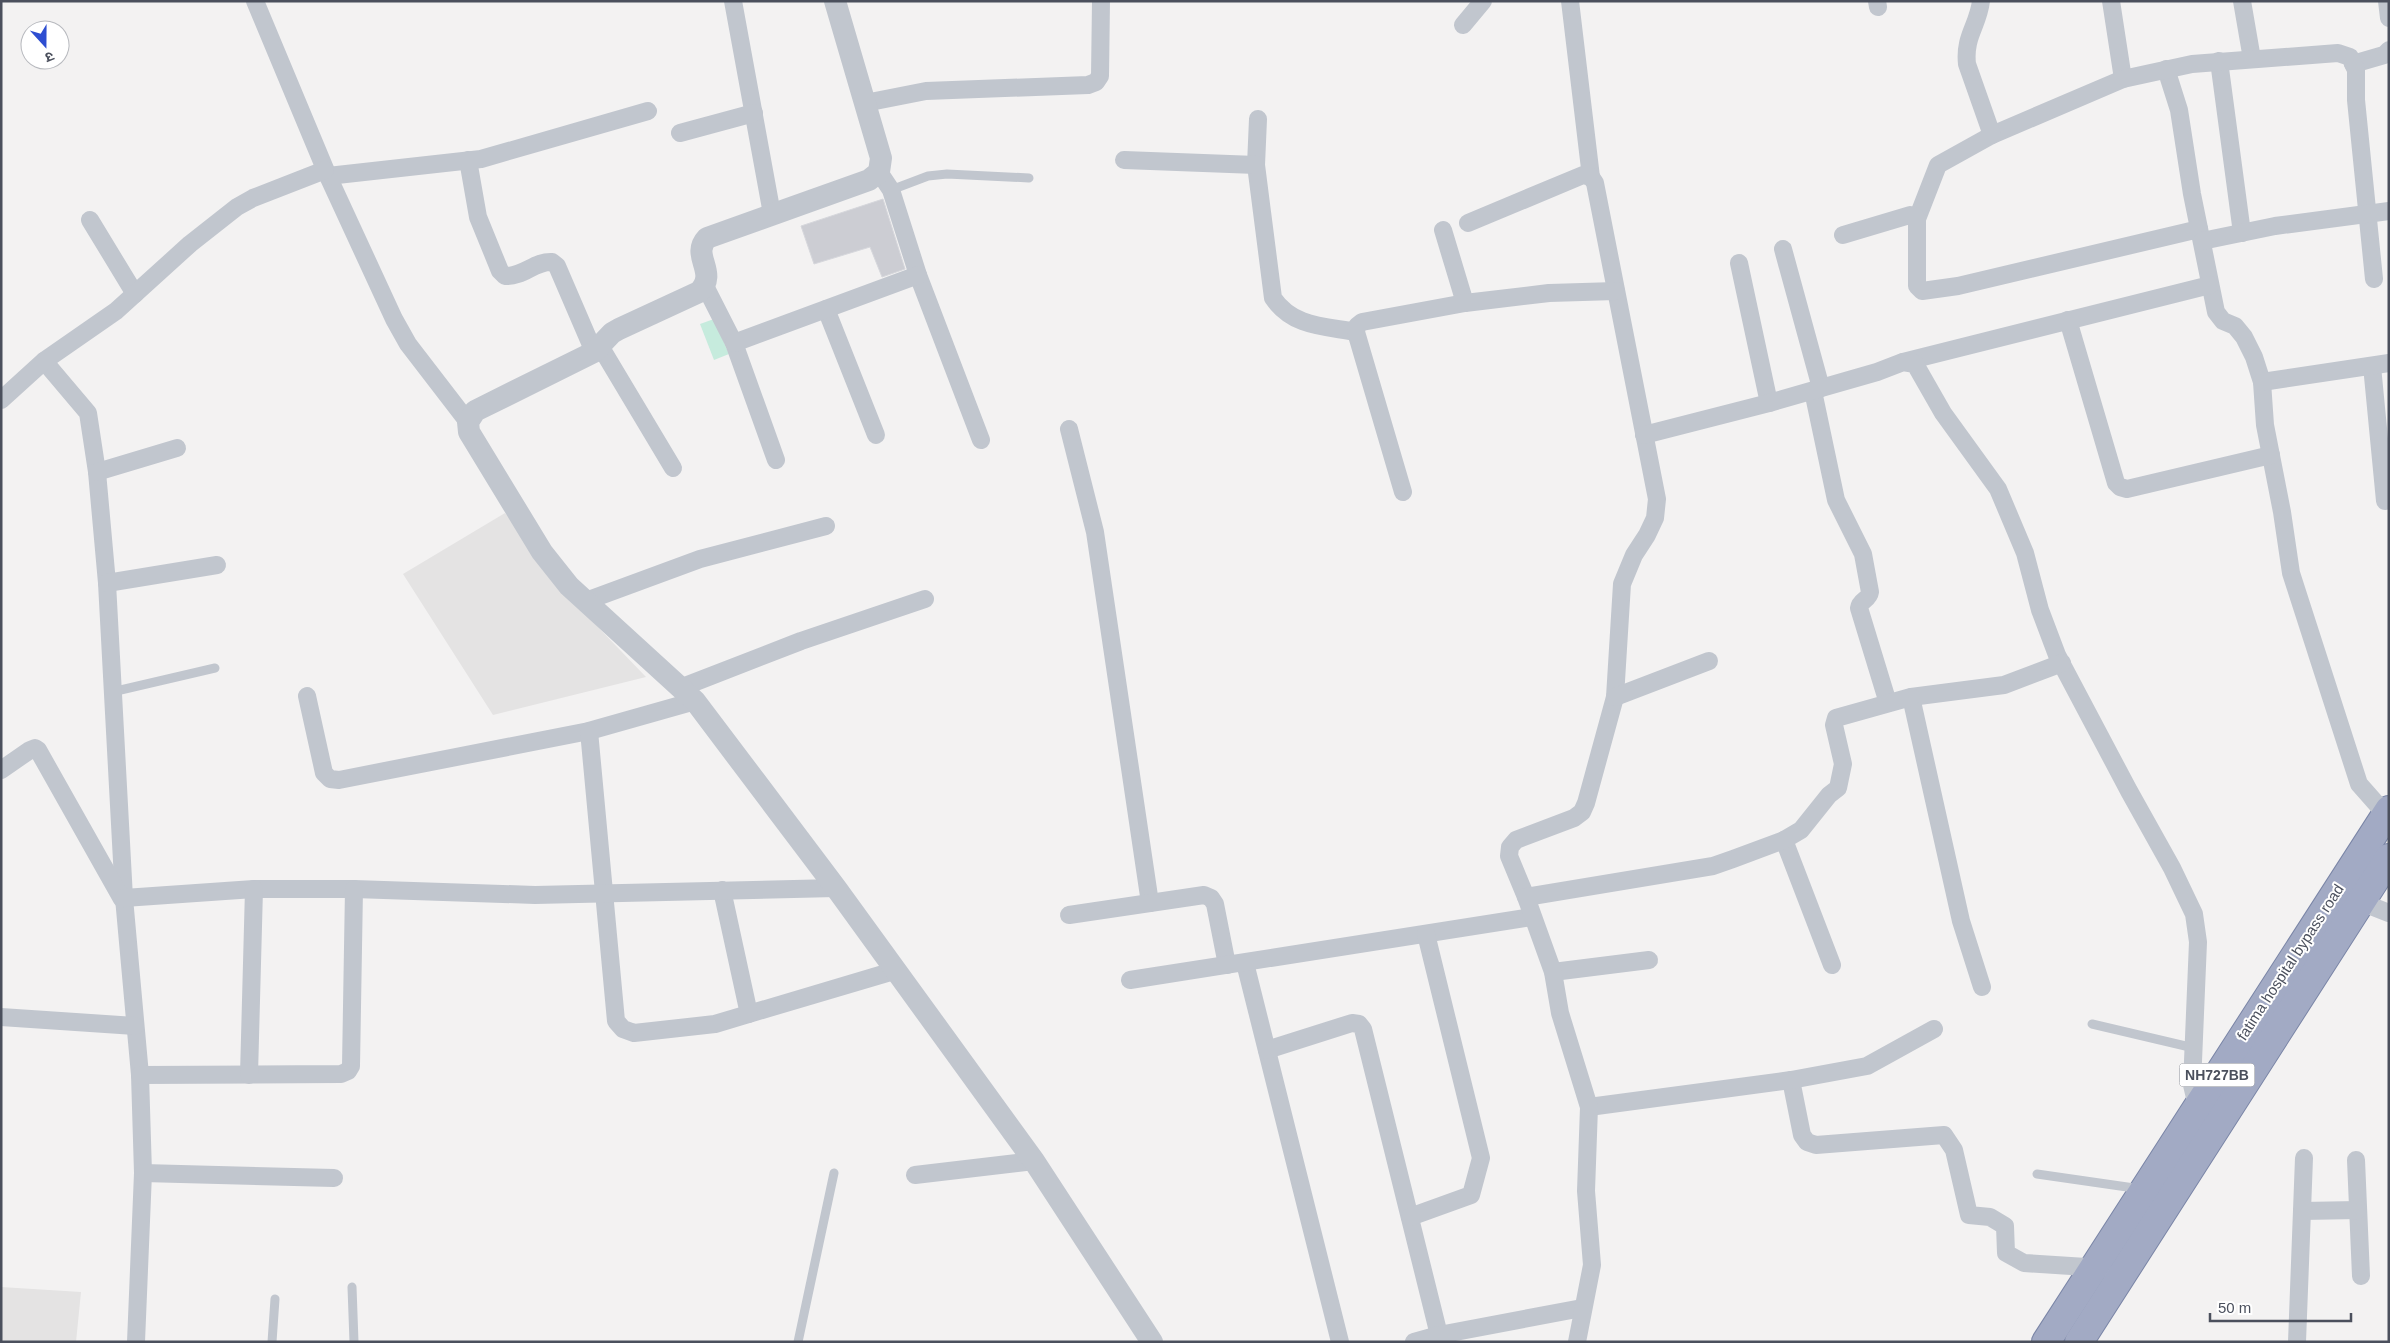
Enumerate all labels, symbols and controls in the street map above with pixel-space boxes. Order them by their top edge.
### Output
north arrow [20,20,70,70]
text: उ [42,48,56,66]
street label: fatima hospital bypass road [2233,881,2347,1043]
road number: NH727BB [2180,1064,2254,1086]
scale bar [2210,1290,2351,1322]
text: 50 m [2218,1299,2251,1316]

